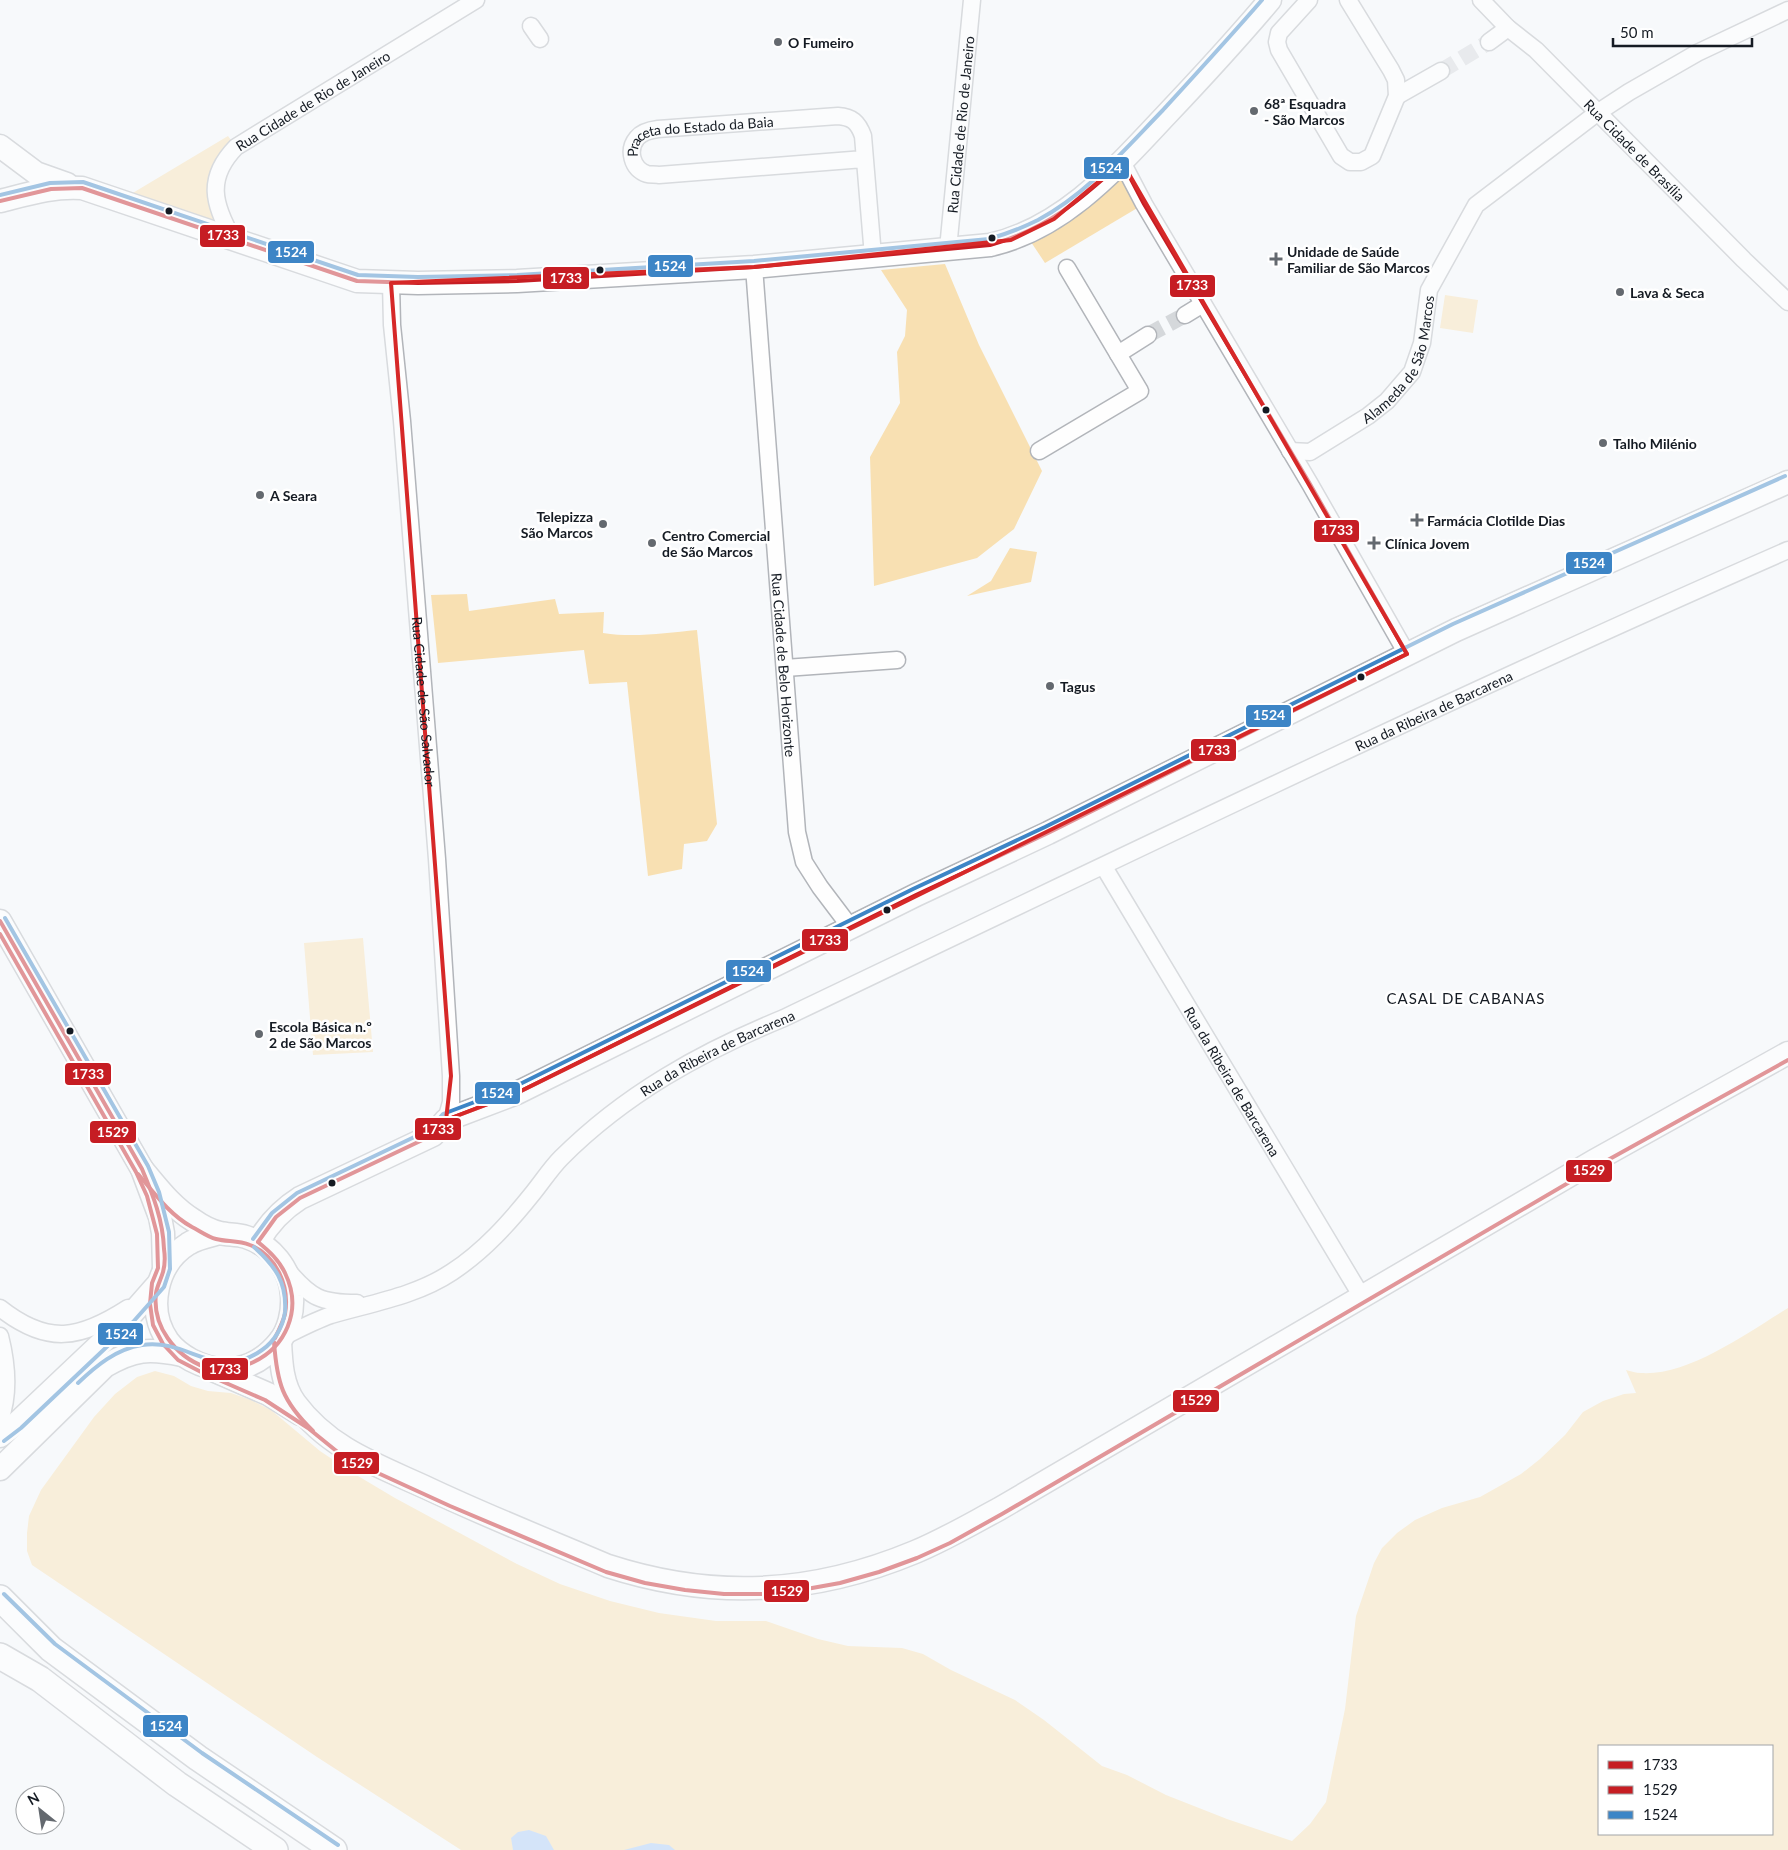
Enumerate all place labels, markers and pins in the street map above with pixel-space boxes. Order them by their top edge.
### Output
place label: O Fumeiro [788,34,854,51]
marker: O Fumeiro [772,36,784,48]
place label: 68ª Esquadra - São Marcos [1264,95,1346,128]
marker: 68ª Esquadra - São Marcos [1248,105,1260,117]
unlabelled marker [164,206,174,216]
unlabelled marker [987,233,997,243]
place label: Unidade de Saúde Familiar de São Marcos [1287,243,1430,276]
marker: Unidade de Saúde Familiar de São Marcos [1269,252,1283,266]
unlabelled marker [595,265,605,275]
place label: Lava & Seca [1630,284,1704,301]
marker: Lava & Seca [1614,286,1626,298]
unlabelled marker [1261,405,1271,415]
place label: Talho Milénio [1613,435,1697,452]
marker: Talho Milénio [1597,437,1609,449]
place label: A Seara [269,487,317,504]
marker: A Seara [254,489,266,501]
place label: Telepizza São Marcos [521,508,593,541]
place label: Farmácia Clotilde Dias [1427,512,1565,529]
marker: Farmácia Clotilde Dias [1411,514,1423,526]
marker: Telepizza São Marcos [597,518,609,530]
place label: Centro Comercial de São Marcos [662,527,770,560]
place label: Clínica Jovem [1385,535,1470,552]
marker: Clínica Jovem [1367,536,1381,550]
marker: Centro Comercial de São Marcos [646,537,658,549]
unlabelled marker [1356,672,1366,682]
place label: Tagus [1060,678,1095,695]
marker: Tagus [1044,680,1056,692]
unlabelled marker [882,905,892,915]
place label: Escola Básica n.º 2 de São Marcos [269,1018,372,1051]
unlabelled marker [65,1026,75,1036]
marker: Escola Básica n.º 2 de São Marcos [253,1028,265,1040]
unlabelled marker [327,1178,337,1188]

